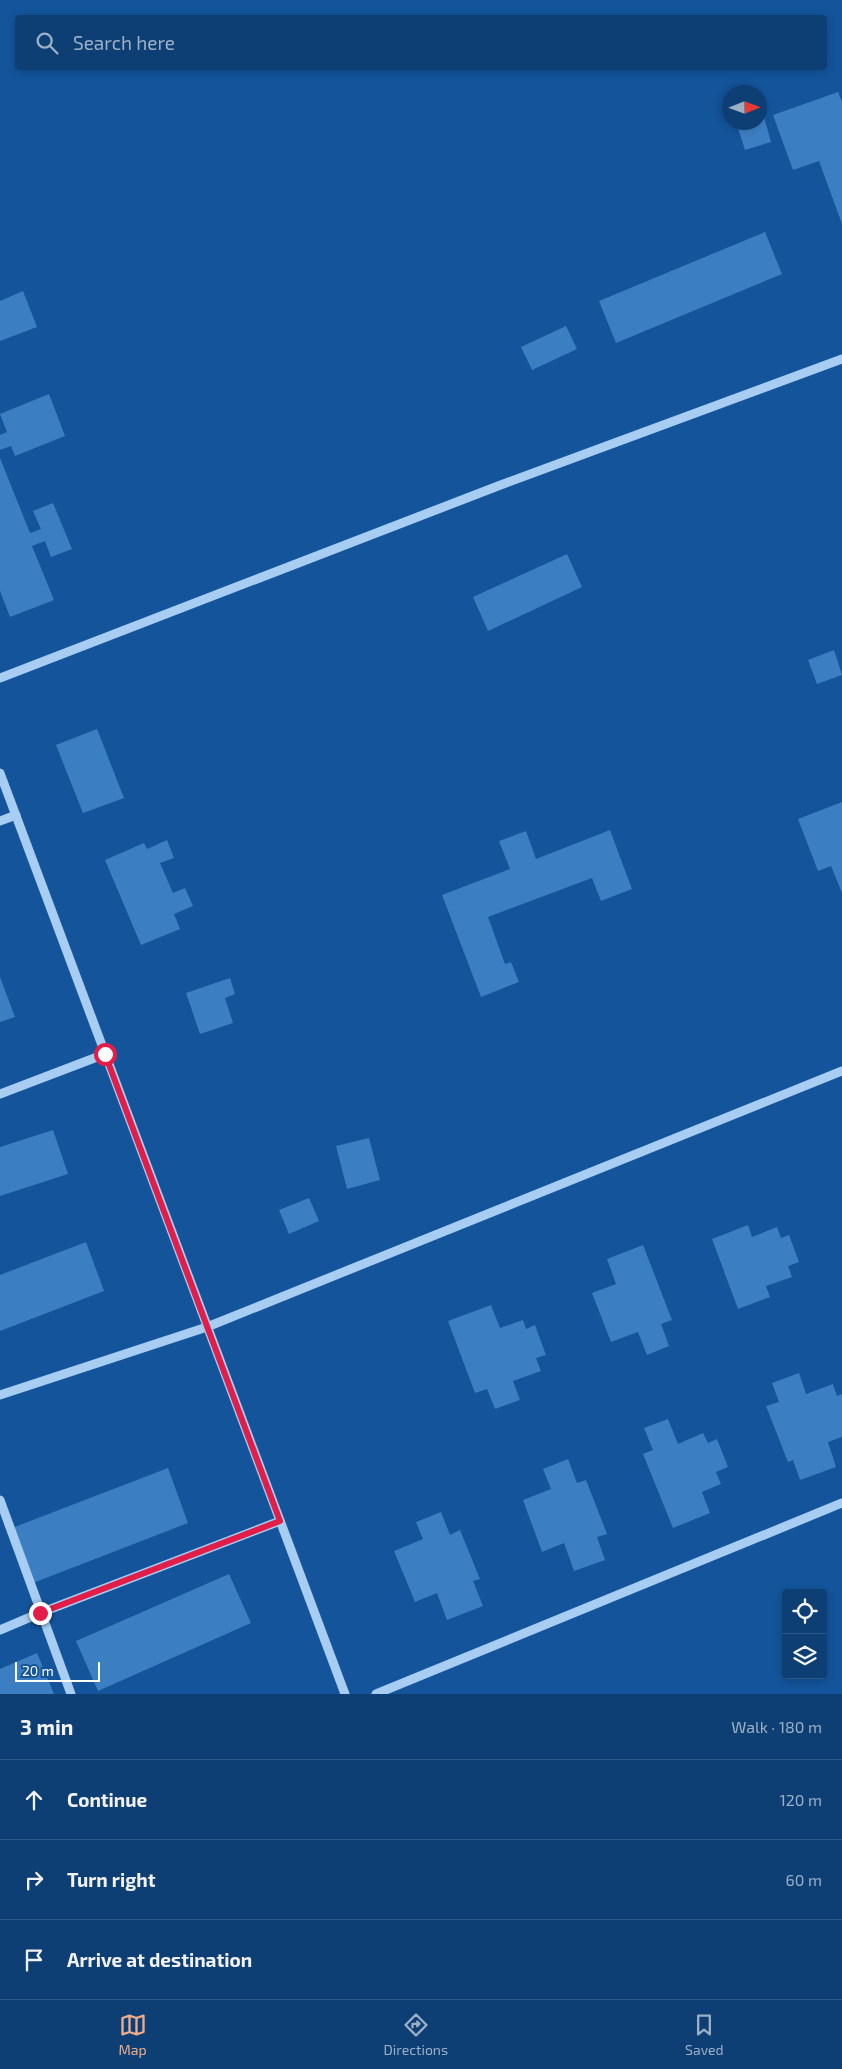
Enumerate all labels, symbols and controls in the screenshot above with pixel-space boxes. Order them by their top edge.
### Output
search box [15,15,827,70]
icon: search [33,29,61,57]
text: Search here [73,31,175,54]
north arrow [722,85,767,130]
route start [94,1043,117,1066]
map controls [782,1589,827,1679]
button: locate [782,1589,827,1634]
route end [29,1602,52,1625]
button: layers [782,1634,827,1679]
scale bar [15,1659,100,1682]
text: 20 m [22,1662,54,1679]
text: 3 min [20,1714,73,1739]
text: Walk · 180 m [731,1717,822,1736]
icon: ahead [20,1786,48,1814]
text: Continue [67,1788,147,1811]
text: 120 m [779,1790,822,1809]
icon: right [20,1866,48,1894]
text: Turn right [67,1868,155,1891]
text: 60 m [786,1870,822,1889]
icon: arrive [20,1946,48,1974]
text: Arrive at destination [67,1948,252,1971]
tab: Map [118,2011,147,2058]
tab: Directions [384,2011,448,2058]
tab: Saved [685,2011,724,2058]

